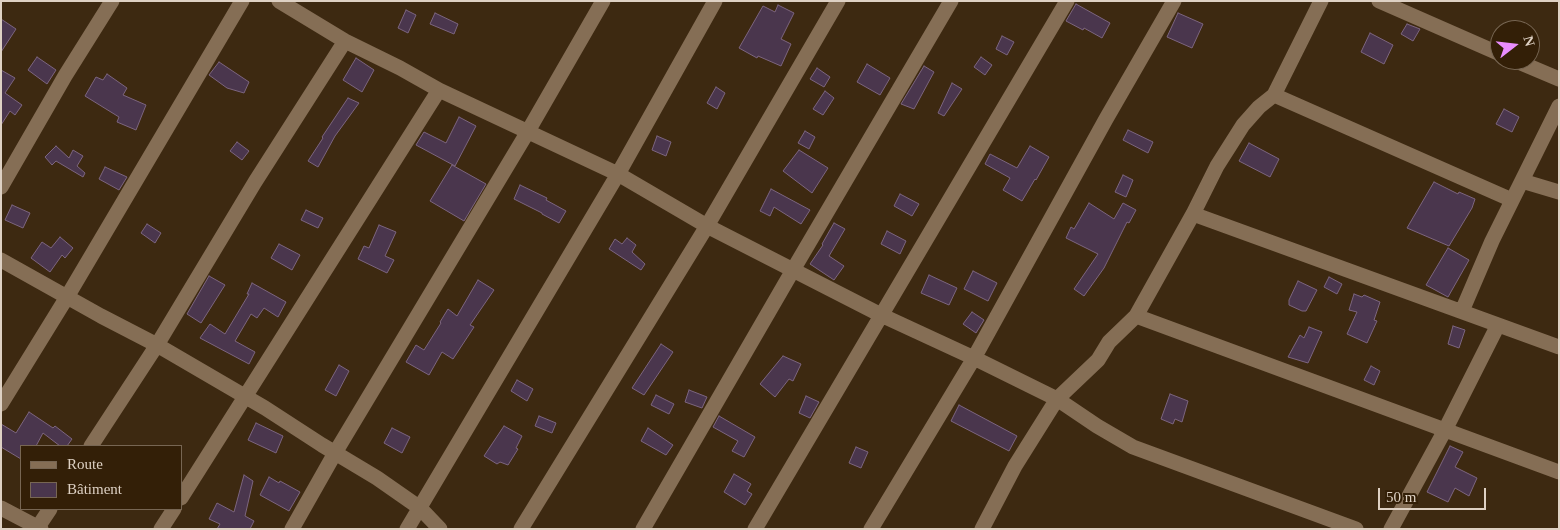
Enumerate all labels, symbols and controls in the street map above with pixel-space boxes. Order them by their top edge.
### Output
north arrow [1490,20,1540,70]
text: N [1520,34,1538,48]
legend [20,445,182,510]
text: Route [67,456,103,472]
scale bar [1380,478,1488,510]
text: Bâtiment [67,481,122,497]
text: 50 m [1386,489,1416,505]

